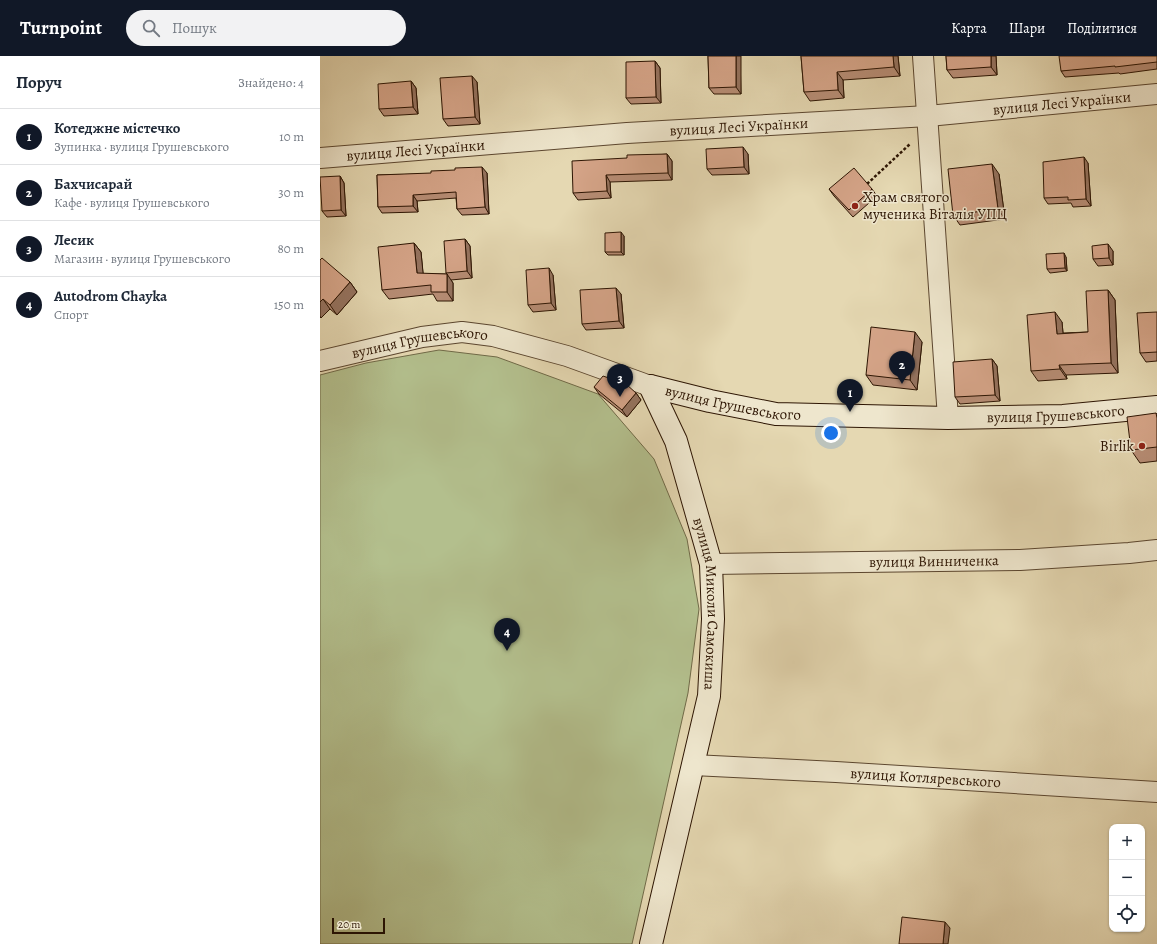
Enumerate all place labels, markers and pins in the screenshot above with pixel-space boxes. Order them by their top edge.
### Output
place label: Храм святого мученика Віталія УПЦ [863,187,1008,224]
marker: Храм святого мученика Віталія УПЦ [850,201,860,211]
pin: 2 [889,351,915,384]
pin: 3 [607,364,633,397]
pin: 1 [837,379,863,412]
place label: Birlik [1100,436,1135,456]
marker: Birlik [1137,441,1147,451]
pin: 4 [494,618,520,651]

